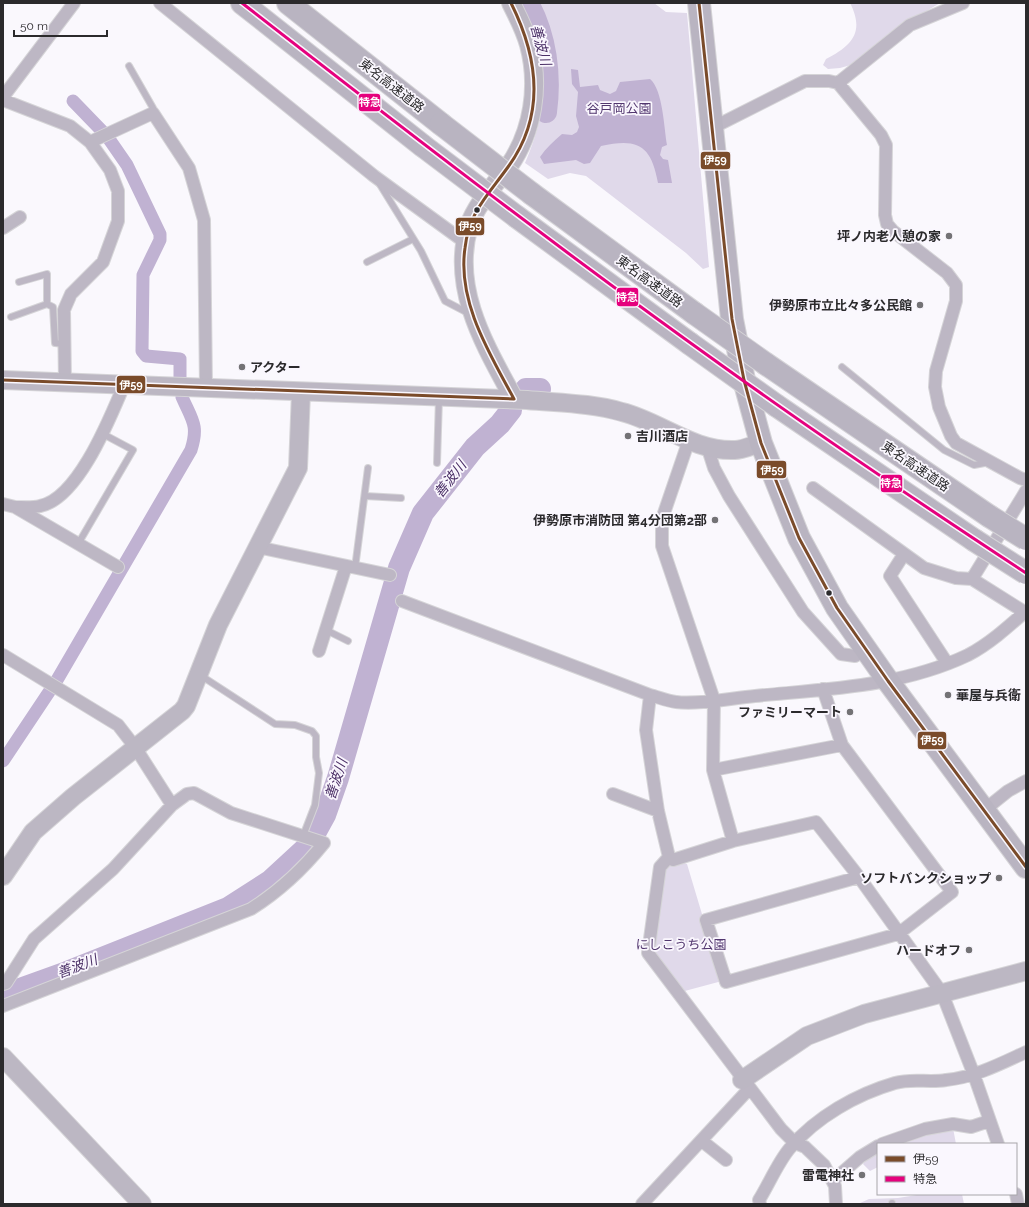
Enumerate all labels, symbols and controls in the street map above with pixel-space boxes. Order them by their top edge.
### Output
scale bar [14,12,107,38]
text: 50 m [20,19,48,33]
water label: 善波川 [528,23,555,69]
street label: 東名高速道路 [356,55,427,115]
line badge: 特急 [358,93,381,112]
text: 特急 [359,96,381,109]
park label: 谷戸岡公園 [586,101,652,116]
line badge: 伊59 [700,151,731,170]
text: 伊59 [703,154,727,167]
unlabelled marker [472,205,482,215]
line badge: 伊59 [455,217,485,236]
text: 伊59 [458,220,482,233]
place label: 坪ノ内老人憩の家 [837,229,941,244]
marker: 坪ノ内老人憩の家 [944,231,954,241]
street label: 東名高速道路 [614,252,686,310]
line badge: 特急 [616,287,639,307]
text: 特急 [616,291,638,304]
place label: 伊勢原市立比々多公民館 [769,298,912,313]
marker: 伊勢原市立比々多公民館 [915,300,925,310]
place label: アクター [250,360,301,375]
marker: アクター [237,362,247,372]
line badge: 伊59 [116,375,146,394]
text: 伊59 [119,379,143,392]
place label: 吉川酒店 [636,429,688,444]
marker: 吉川酒店 [623,431,633,441]
street label: 東名高速道路 [879,438,952,494]
water label: 善波川 [431,456,470,500]
line badge: 伊59 [756,460,787,479]
text: 伊59 [760,464,784,477]
line badge: 特急 [880,474,903,493]
text: 特急 [880,477,902,490]
place label: 伊勢原市消防団 第4分団第2部 [533,513,707,528]
marker: 伊勢原市消防団 第4分団第2部 [710,515,720,525]
unlabelled marker [824,588,834,598]
place label: 華屋与兵衛 [956,688,1021,703]
marker: 華屋与兵衛 [943,690,953,700]
place label: ファミリーマート [738,705,842,720]
marker: ファミリーマート [845,707,855,717]
line badge: 伊59 [917,731,947,750]
text: 伊59 [920,734,944,747]
water label: 善波川 [322,755,351,801]
place label: ソフトバンクショップ [860,871,991,886]
marker: ソフトバンクショップ [994,873,1004,883]
park label: にしこうち公園 [635,937,727,952]
place label: ハードオフ [896,943,961,958]
marker: ハードオフ [964,945,974,955]
water label: 善波川 [55,950,101,981]
legend [877,1143,1017,1195]
text: 伊59 [913,1152,939,1166]
place label: 雷電神社 [802,1168,854,1183]
marker: 雷電神社 [857,1170,867,1180]
text: 特急 [913,1172,937,1186]

